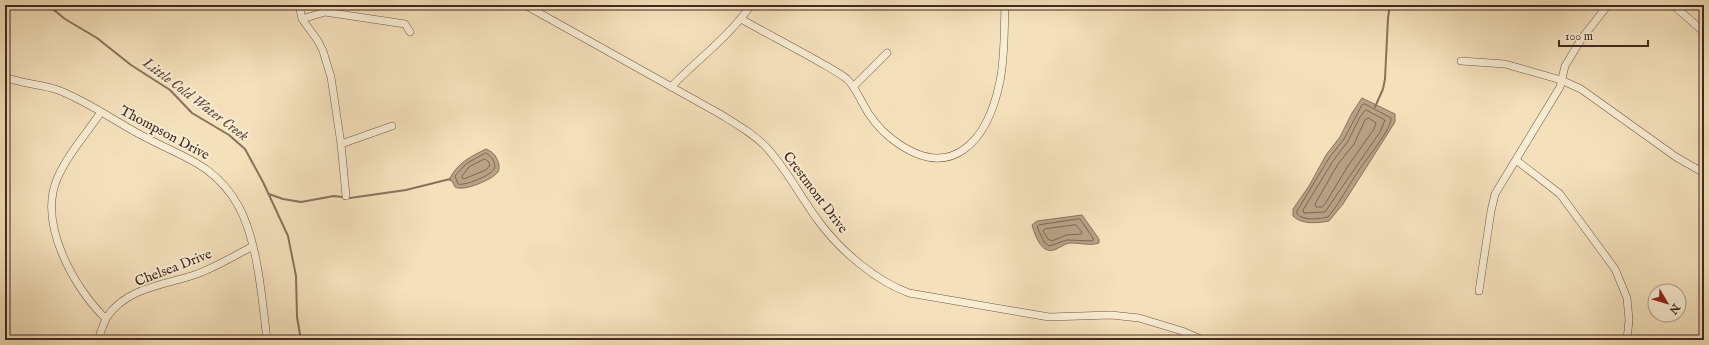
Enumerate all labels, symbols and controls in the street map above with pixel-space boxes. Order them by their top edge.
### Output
scale bar [1559,22,1648,48]
text: 100 m [1565,29,1593,44]
water label: Little Cold Water Creek [138,53,252,145]
street label: Thompson Drive [117,102,213,164]
street label: Crestmont Drive [779,148,852,237]
street label: Chelsea Drive [132,245,215,291]
north arrow [1647,283,1687,323]
text: N [1665,300,1683,317]

